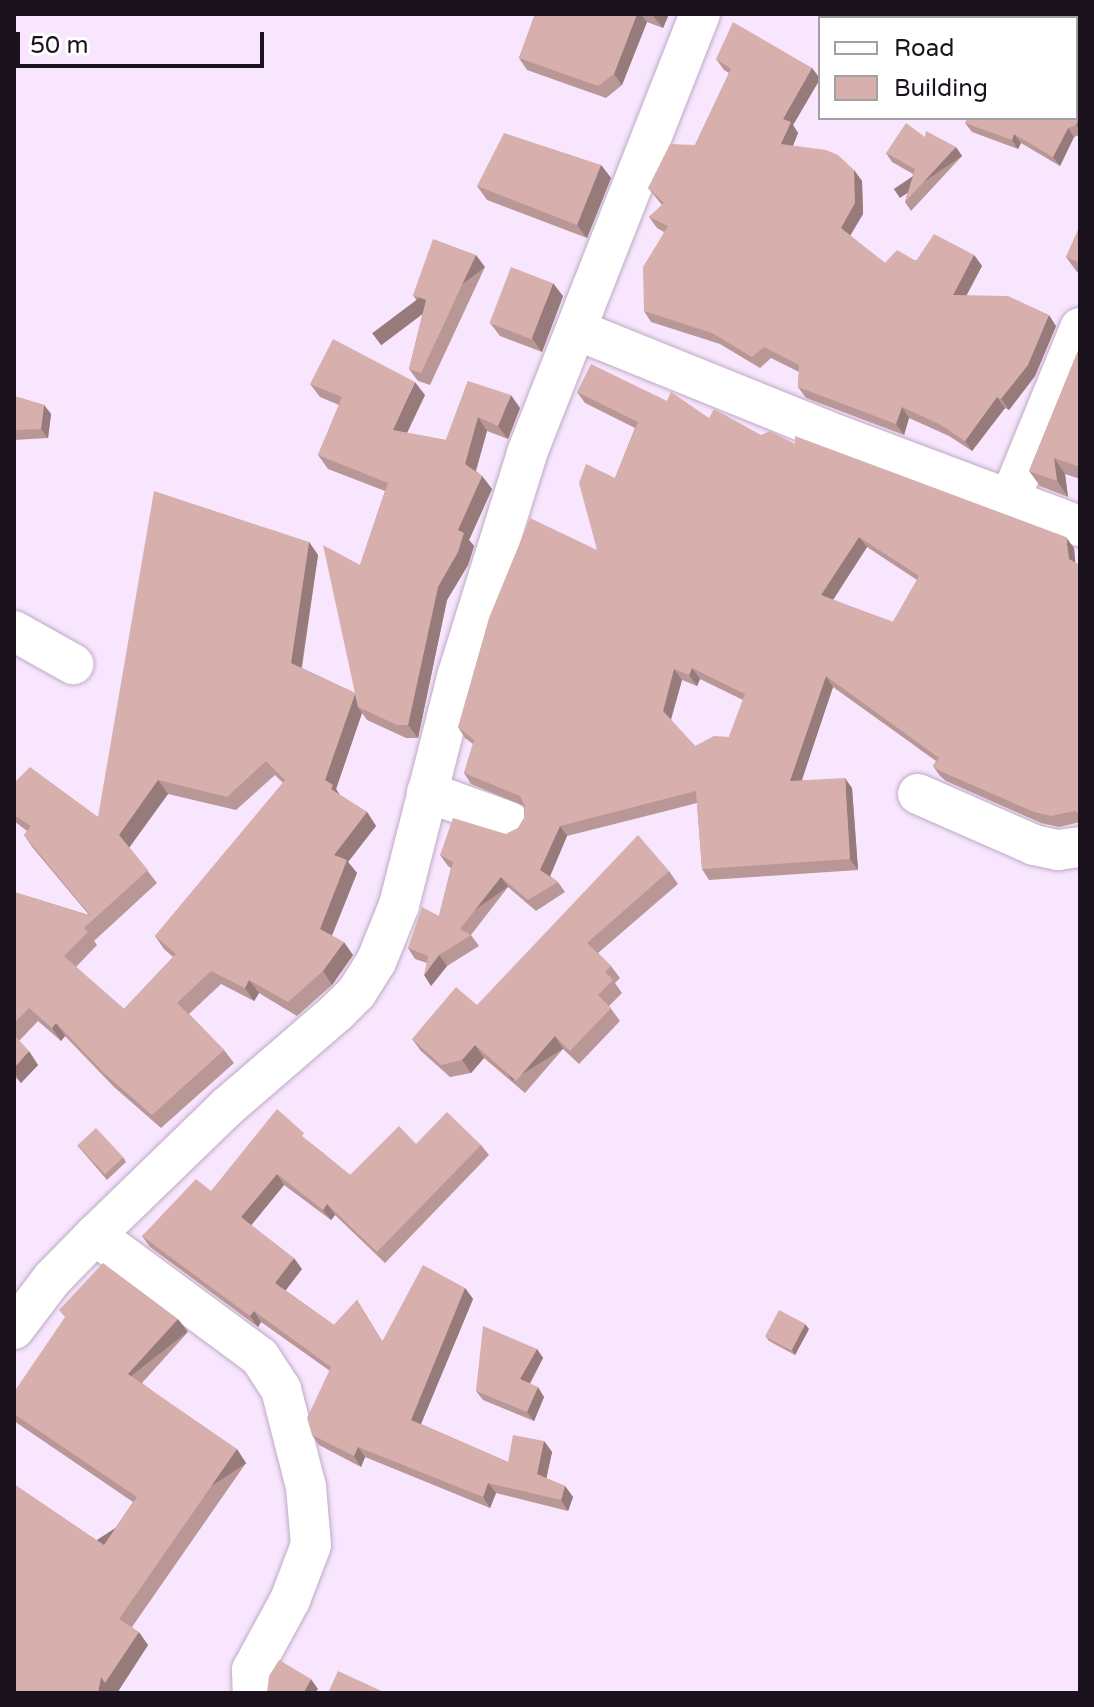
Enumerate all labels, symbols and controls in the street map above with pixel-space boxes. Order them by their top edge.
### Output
scale bar [20,16,268,66]
legend [818,16,1078,120]
text: 50 m [30,31,88,60]
text: Road [894,34,954,63]
text: Building [894,74,988,103]

